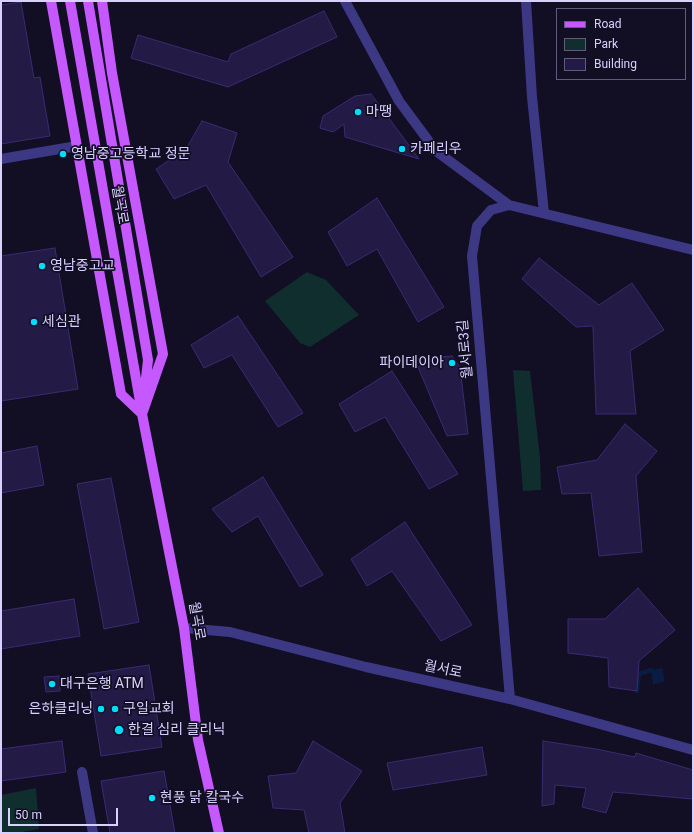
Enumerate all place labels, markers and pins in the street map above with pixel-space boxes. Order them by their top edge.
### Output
place label: 마땡 [366,104,392,120]
marker: 마땡 [353,107,363,117]
place label: 카페리우 [410,141,462,157]
marker: 카페리우 [397,144,407,154]
place label: 영남중고등학교 정문 [71,146,190,162]
marker: 영남중고등학교 정문 [58,149,68,159]
place label: 영남중고교 [50,258,114,274]
marker: 영남중고교 [37,261,47,271]
place label: 세심관 [42,314,81,330]
marker: 세심관 [29,317,39,327]
place label: 파이데이아 [380,355,444,371]
marker: 파이데이아 [447,358,457,368]
place label: 대구은행 ATM [60,676,144,692]
marker: 대구은행 ATM [47,679,57,689]
place label: 은하클리닝 [29,701,93,717]
place label: 구일교회 [123,701,175,717]
marker: 은하클리닝 [96,704,106,714]
marker: 구일교회 [110,704,120,714]
place label: 한결 심리 클리닉 [128,722,225,738]
marker: 한결 심리 클리닉 [113,724,125,736]
place label: 현풍 닭 칼국수 [160,790,244,806]
marker: 현풍 닭 칼국수 [147,793,157,803]

